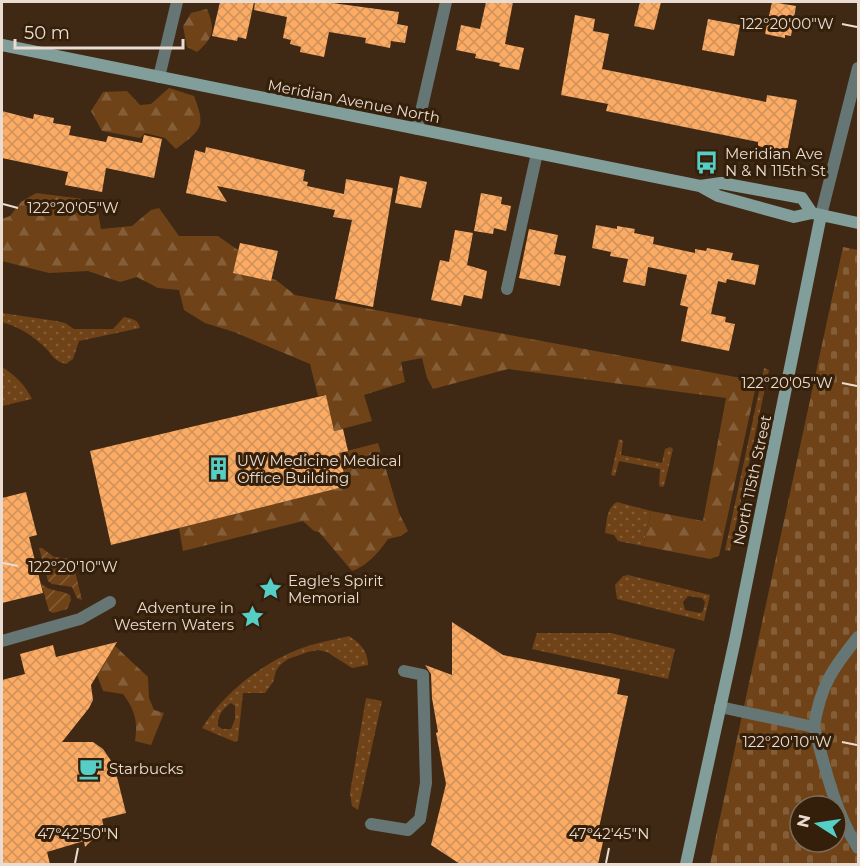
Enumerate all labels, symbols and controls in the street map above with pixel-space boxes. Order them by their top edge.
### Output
scale bar [15,12,183,50]
text: 122°20'00"W [740,14,834,33]
text: 50 m [24,22,70,44]
street label: Meridian Avenue North [266,75,442,127]
place label: Meridian Ave N & N 115th St [725,144,826,180]
bus stop icon: Meridian Ave N & N 115th St [694,149,720,175]
text: 122°20'05"W [27,198,119,217]
text: 122°20'05"W [741,373,833,392]
street label: North 115th Street [729,413,775,547]
place label: UW Medicine Medical Office Building [237,451,401,487]
building icon: UW Medicine Medical Office Building [206,456,232,482]
text: 122°20'10"W [28,557,118,576]
place label: Eagle's Spirit Memorial [288,571,383,607]
place icon: Eagle's Spirit Memorial [257,576,283,602]
place label: Adventure in Western Waters [114,598,234,634]
place icon: Adventure in Western Waters [239,603,265,629]
text: 122°20'10"W [742,732,832,751]
cafe icon: Starbucks [78,755,104,781]
place label: Starbucks [109,759,183,778]
north arrow [788,794,848,854]
text: N [793,813,814,829]
text: 47°42'50"N [37,824,119,843]
text: 47°42'45"N [569,824,649,843]

